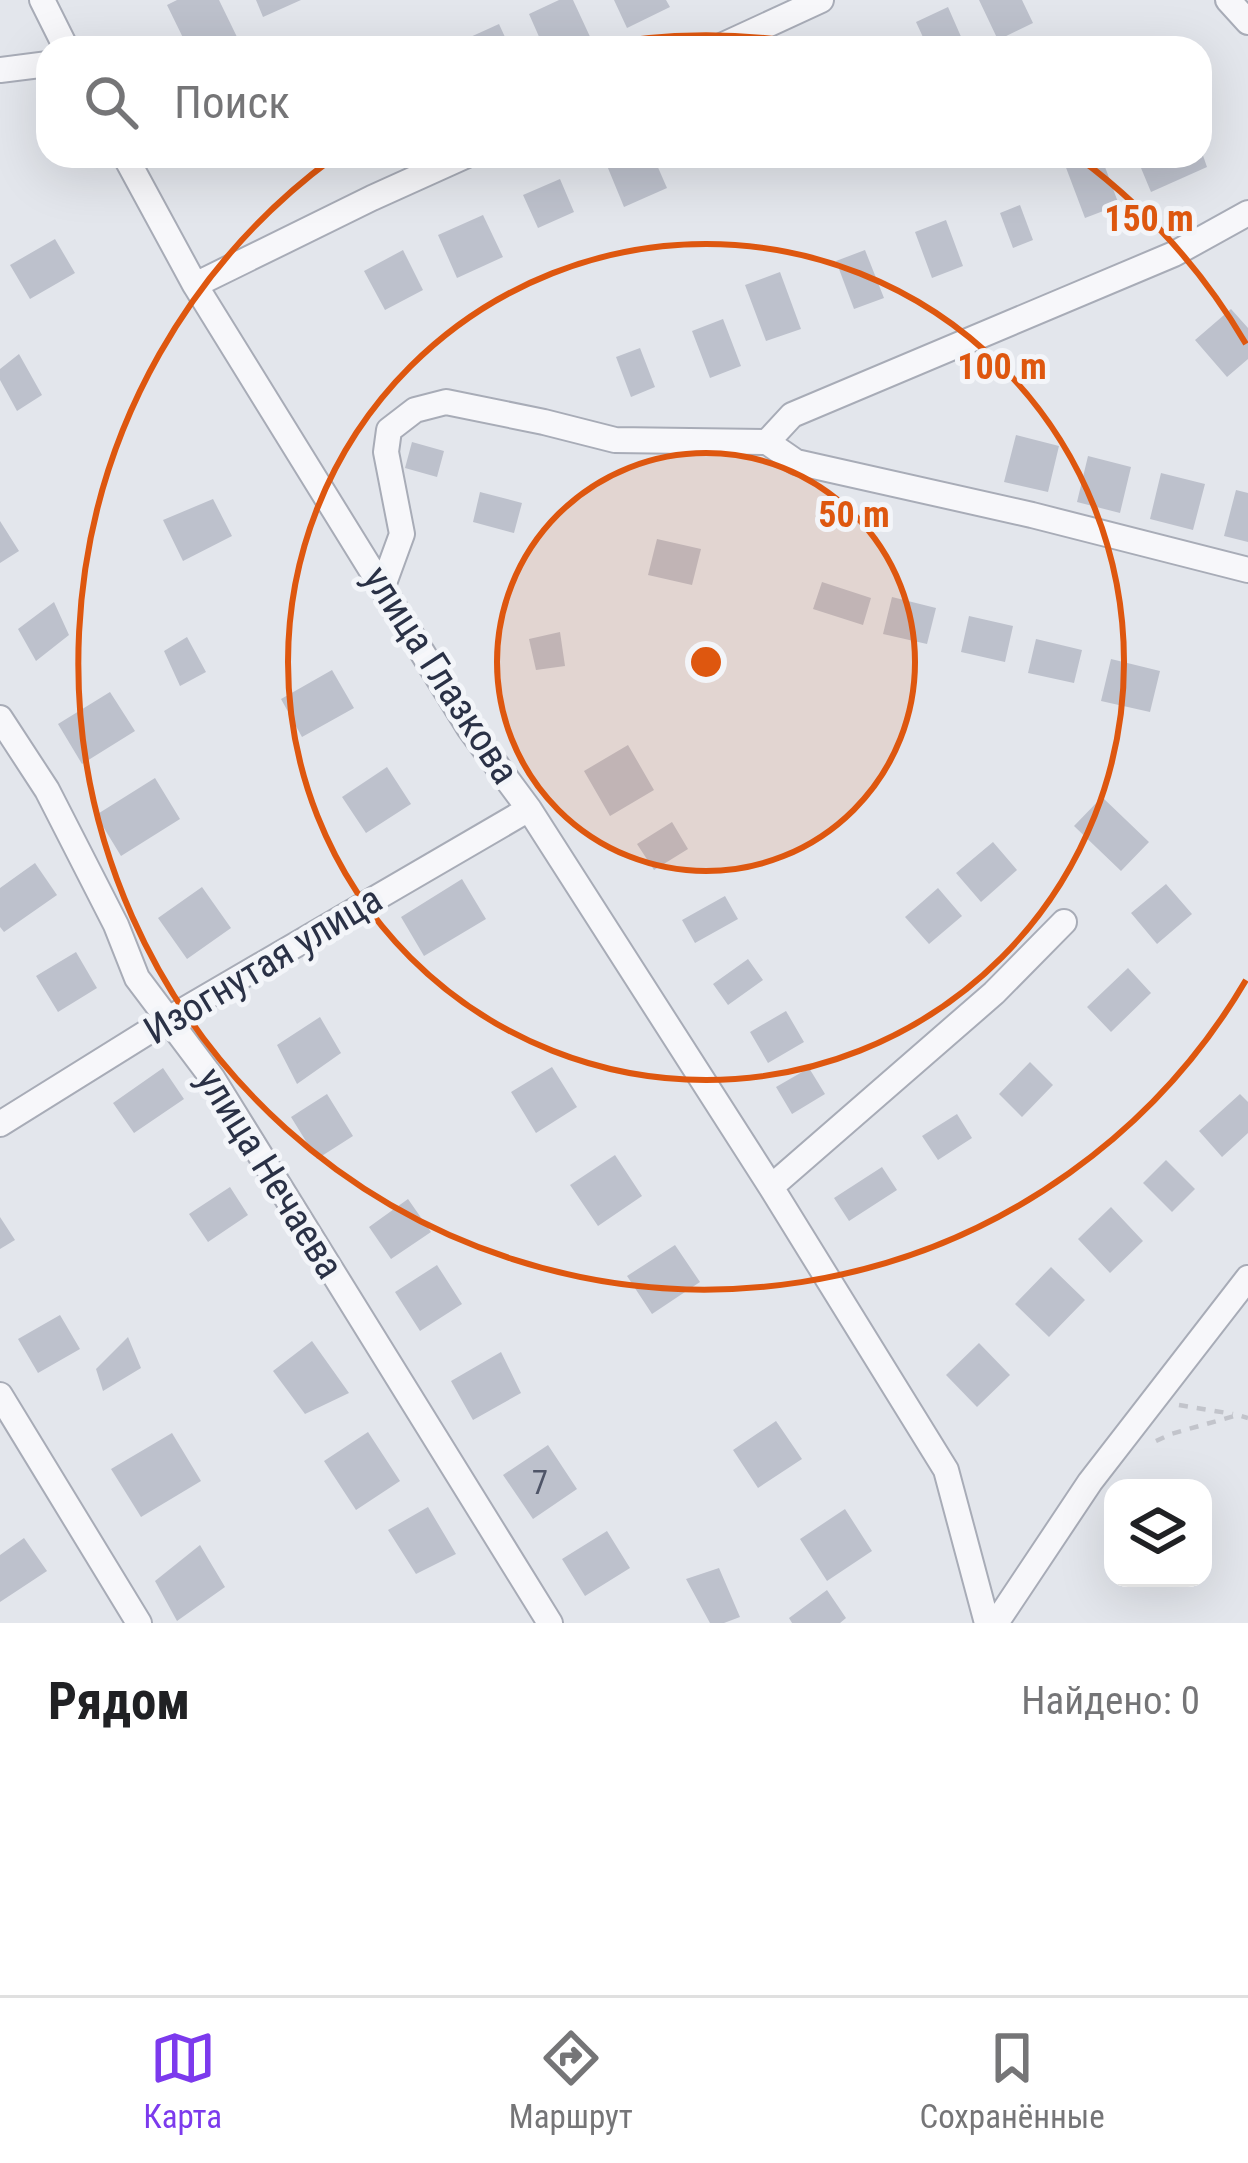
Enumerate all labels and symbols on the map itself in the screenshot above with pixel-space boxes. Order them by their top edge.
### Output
text: 150 m [1104,198,1194,240]
text: 100 m [957,346,1047,388]
text: 50 m [818,494,890,536]
street label: улица Глазкова [354,558,528,792]
centre of rings [685,641,727,683]
street label: Изогнутая улица [136,876,390,1054]
street label: улица Нечаева [187,1059,353,1287]
house number: 7 [532,1463,548,1502]

